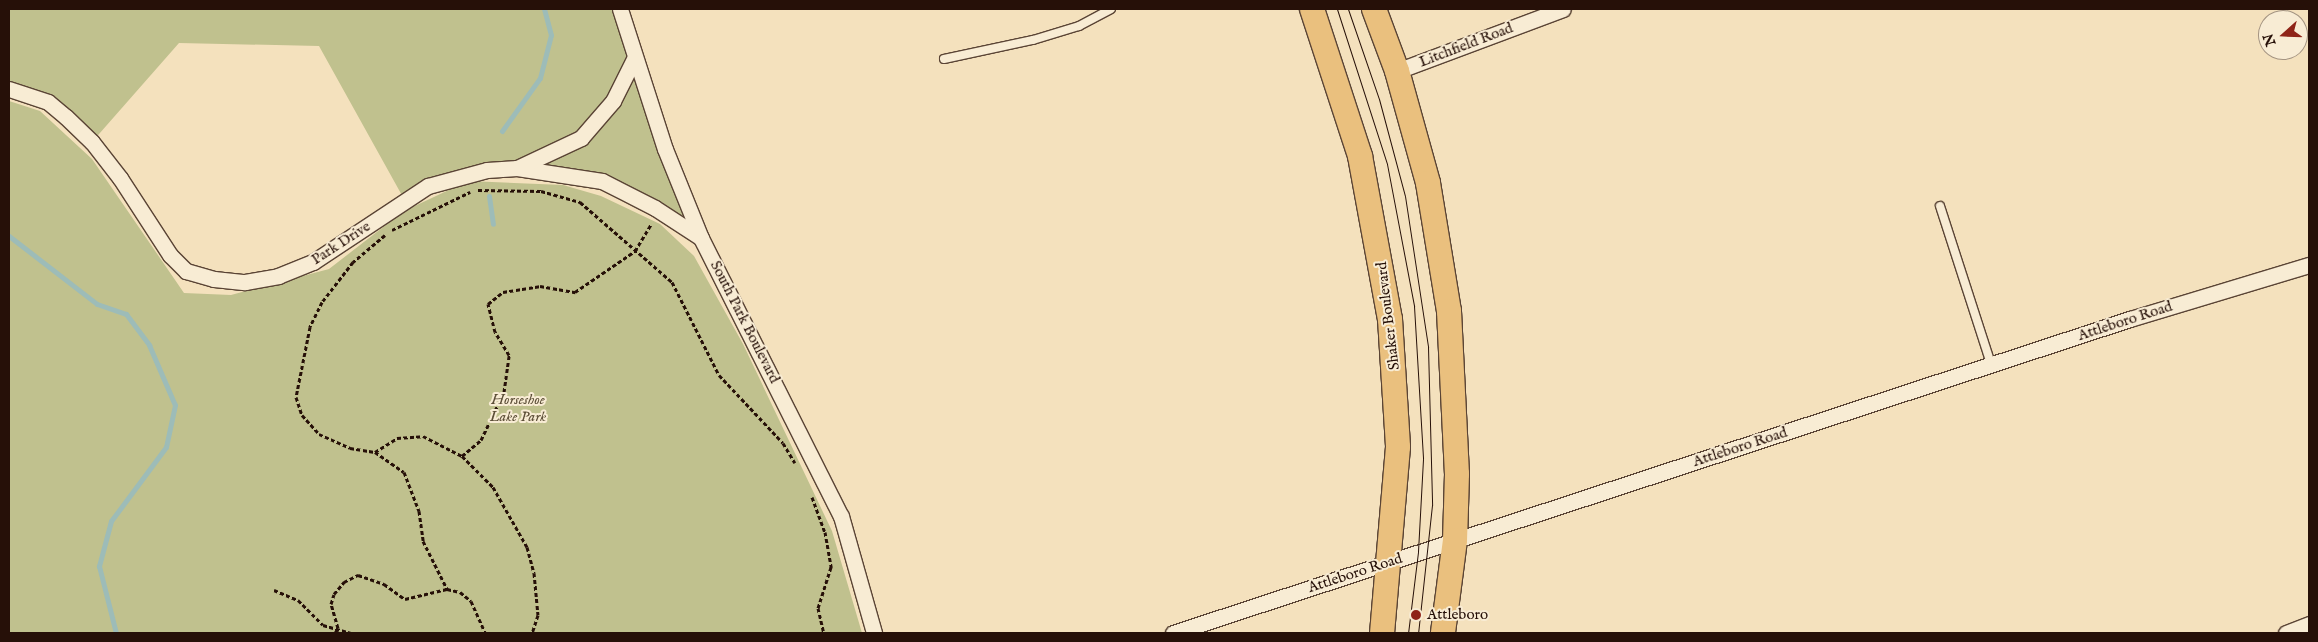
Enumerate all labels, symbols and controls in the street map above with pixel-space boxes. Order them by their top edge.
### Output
north arrow [2258,10,2308,60]
street label: Litchfield Road [1417,19,1515,71]
text: N [2259,31,2280,49]
street label: Park Drive [308,217,374,269]
street label: South Park Boulevard [706,258,784,386]
street label: Shaker Boulevard [1372,261,1404,371]
street label: Attleboro Road [2076,297,2174,345]
park label: Horseshoe Lake Park [490,390,546,425]
street label: Attleboro Road [1691,423,1789,471]
street label: Attleboro Road [1306,549,1404,597]
place label: Attleboro [1427,606,1488,624]
marker: Attleboro [1409,608,1423,622]

